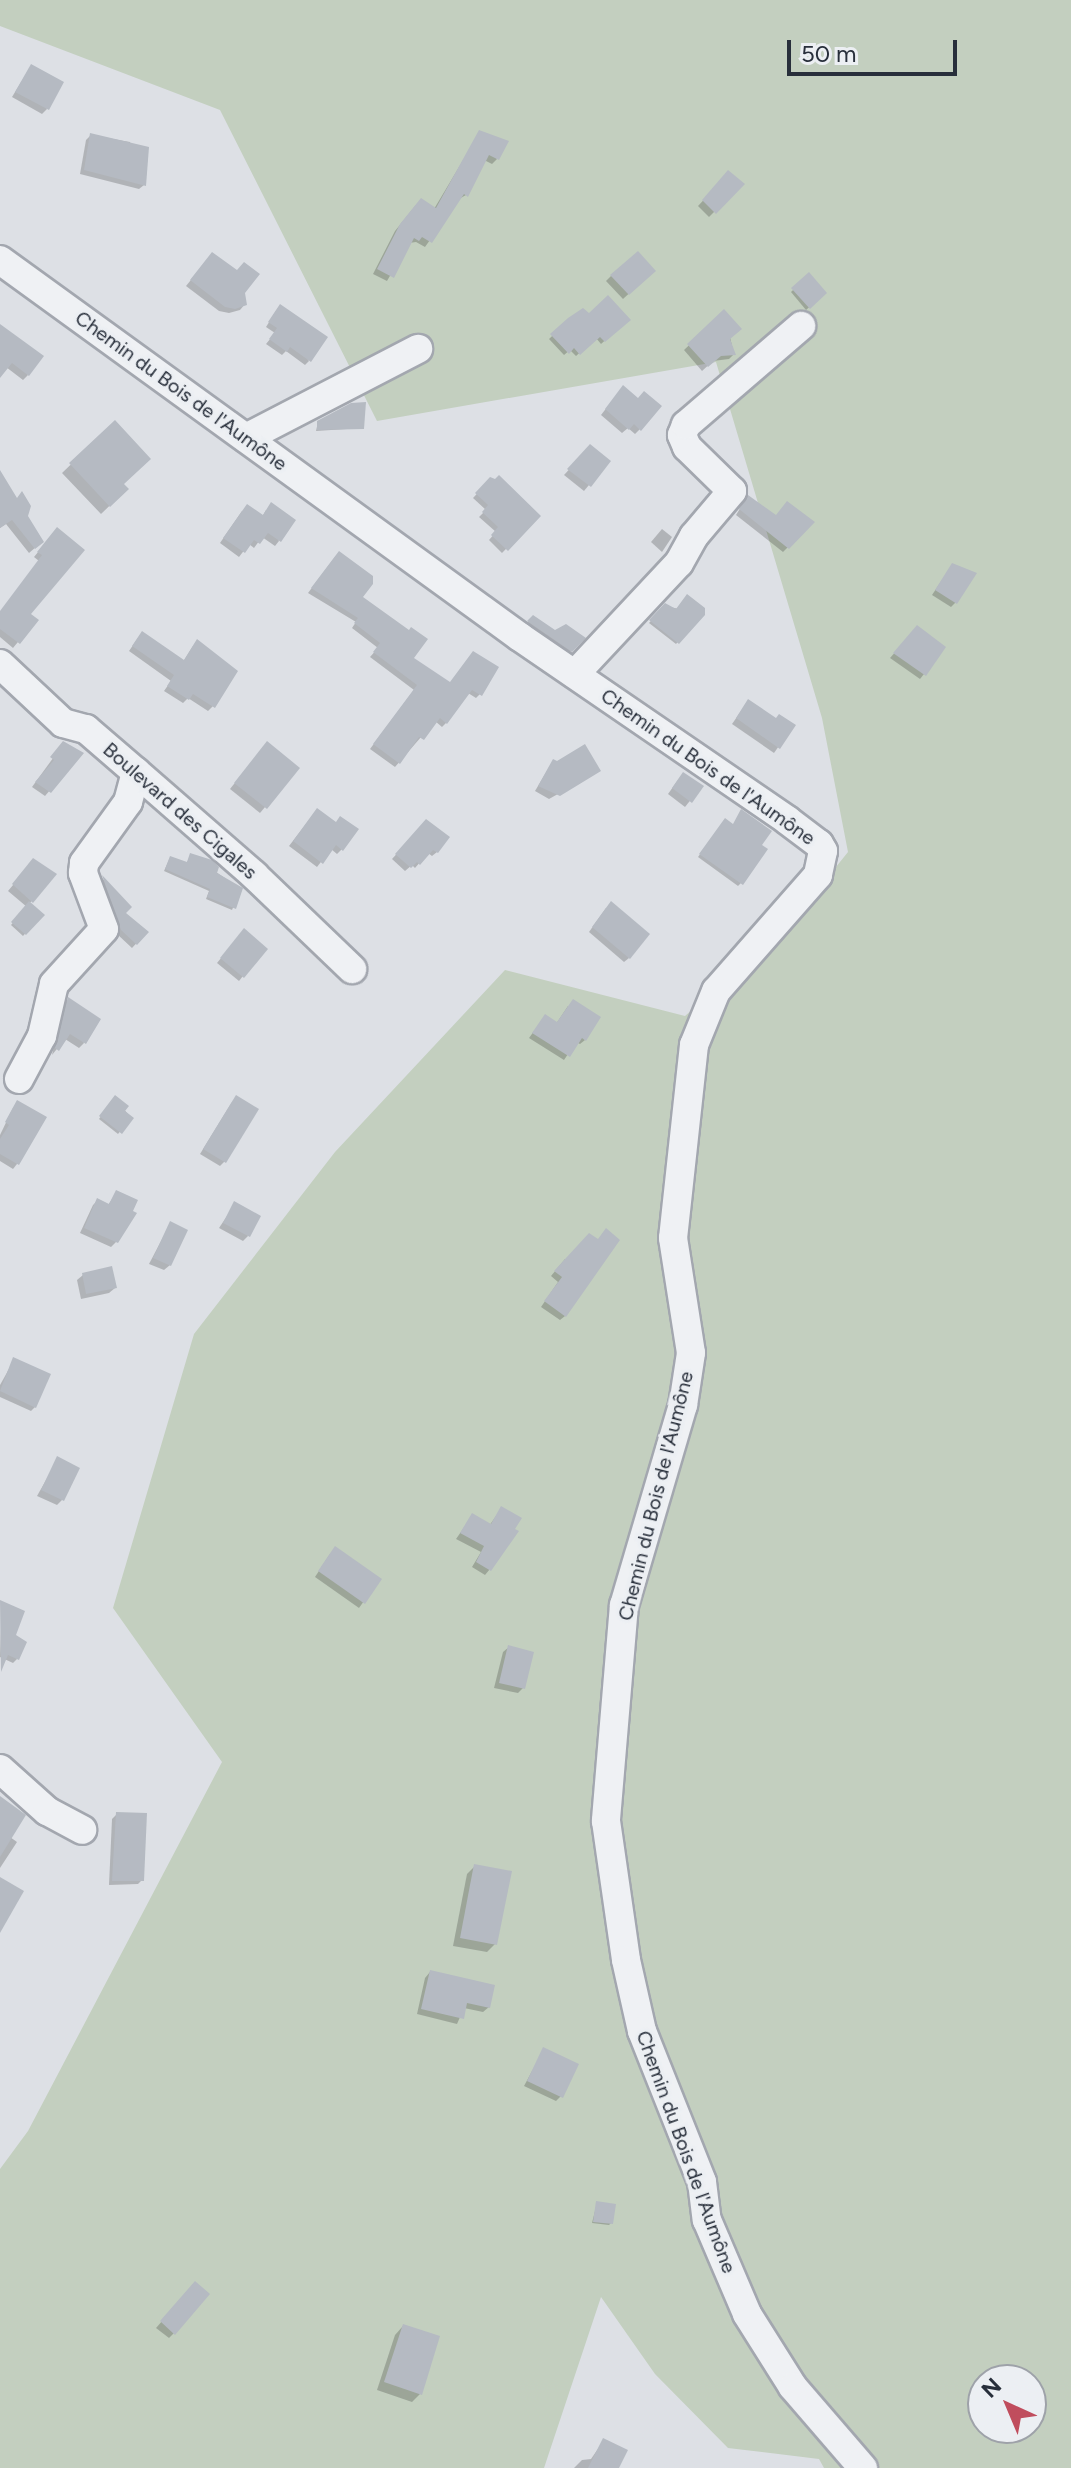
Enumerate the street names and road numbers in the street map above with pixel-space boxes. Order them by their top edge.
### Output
street label: Chemin du Bois de l'Aumône [70,306,292,476]
street label: Chemin du Bois de l'Aumône [596,684,820,850]
street label: Boulevard des Cigales [98,738,262,884]
street label: Chemin du Bois de l'Aumône [613,1369,699,1623]
street label: Chemin du Bois de l'Aumône [631,2028,741,2276]

